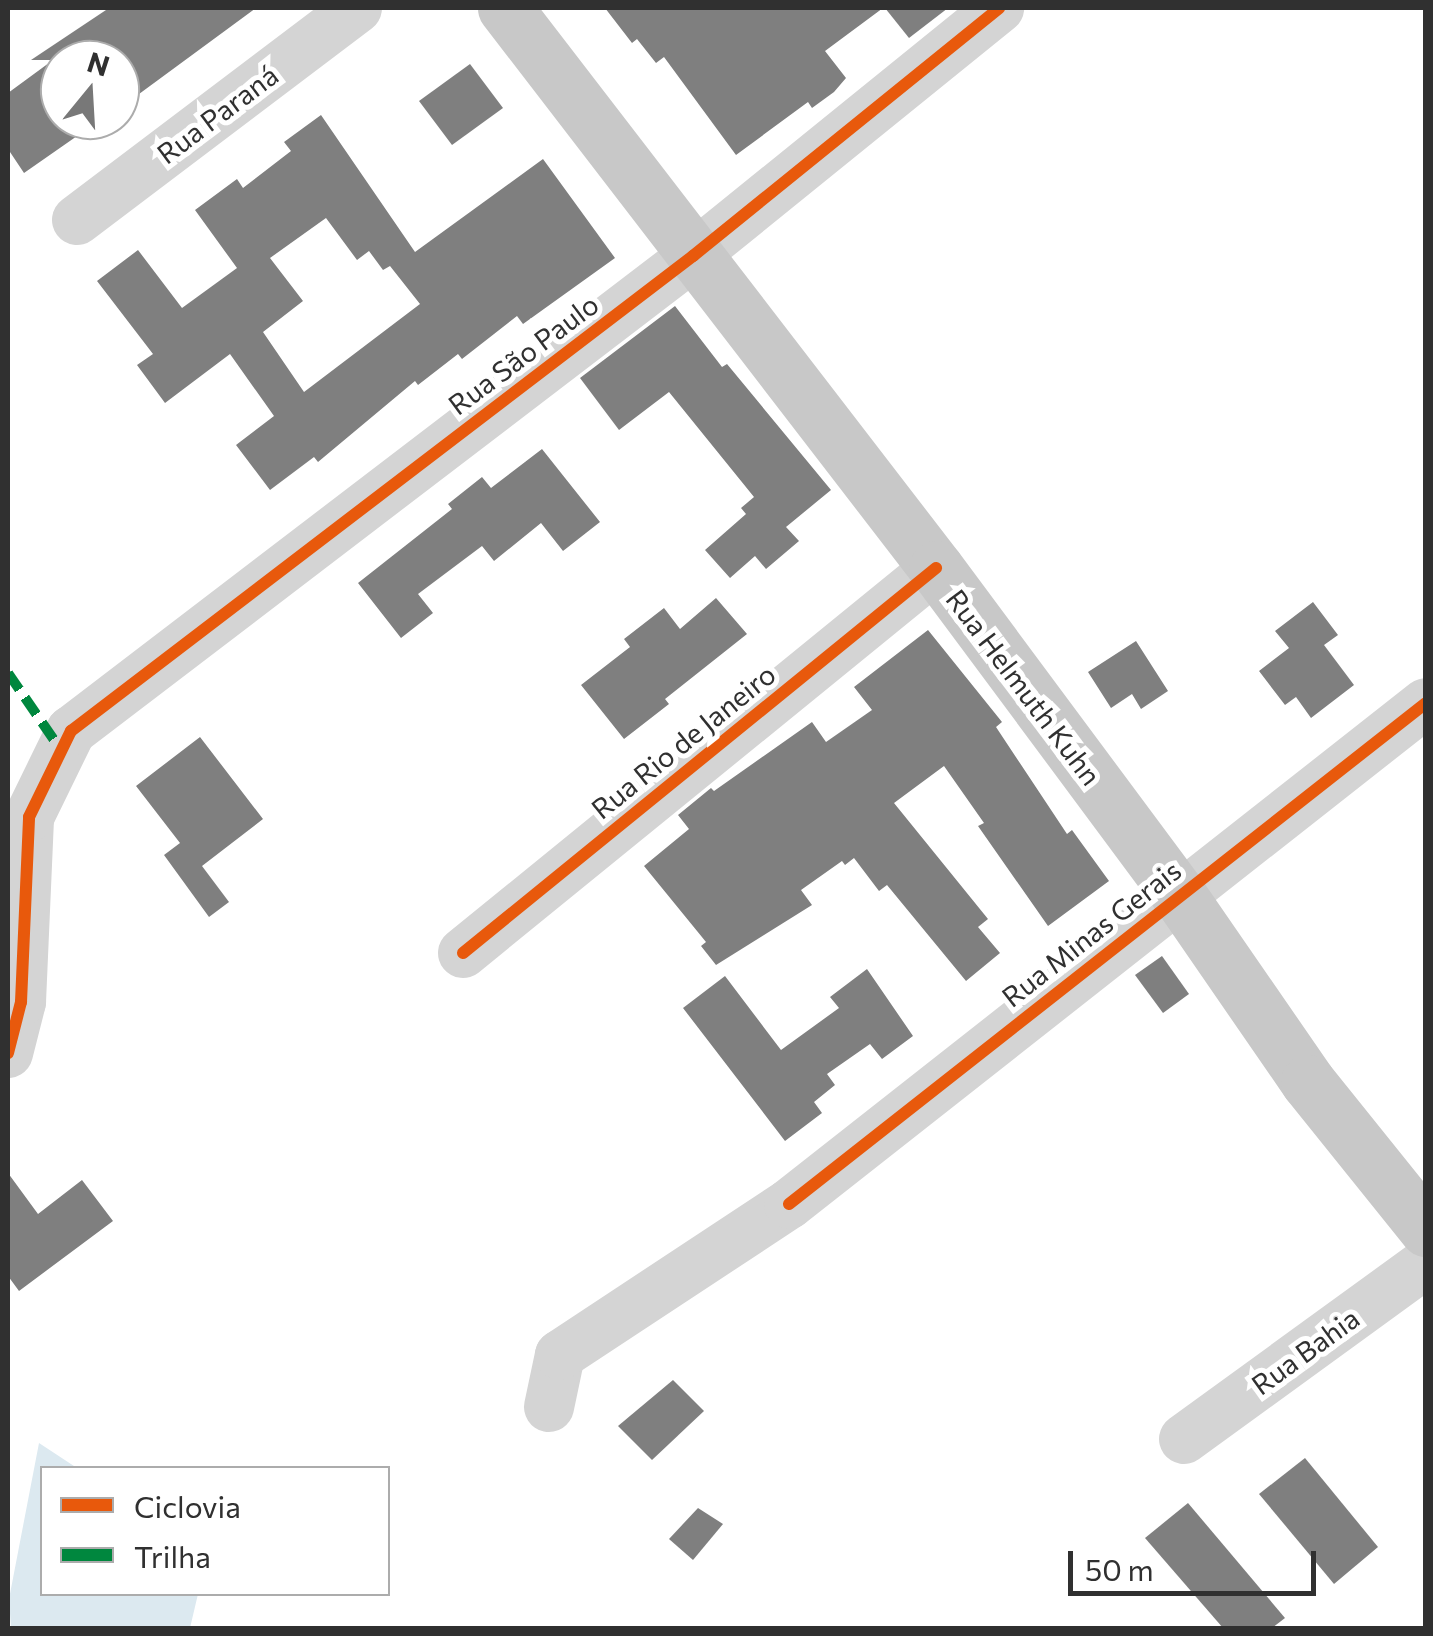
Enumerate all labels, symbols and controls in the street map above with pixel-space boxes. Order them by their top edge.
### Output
north arrow [40,40,140,140]
text: N [83,44,114,83]
street label: Rua Paraná [150,58,284,170]
street label: Rua São Paulo [441,287,605,421]
street label: Rua Helmuth Kuhn [939,583,1109,791]
street label: Rua Rio de Janeiro [584,657,782,825]
street label: Rua Minas Gerais [995,853,1187,1013]
street label: Rua Bahia [1245,1301,1365,1401]
legend [40,1466,390,1596]
text: Ciclovia [134,1487,241,1524]
scale bar [1073,1531,1320,1593]
text: Trilha [134,1537,211,1574]
text: 50 m [1085,1550,1154,1587]

